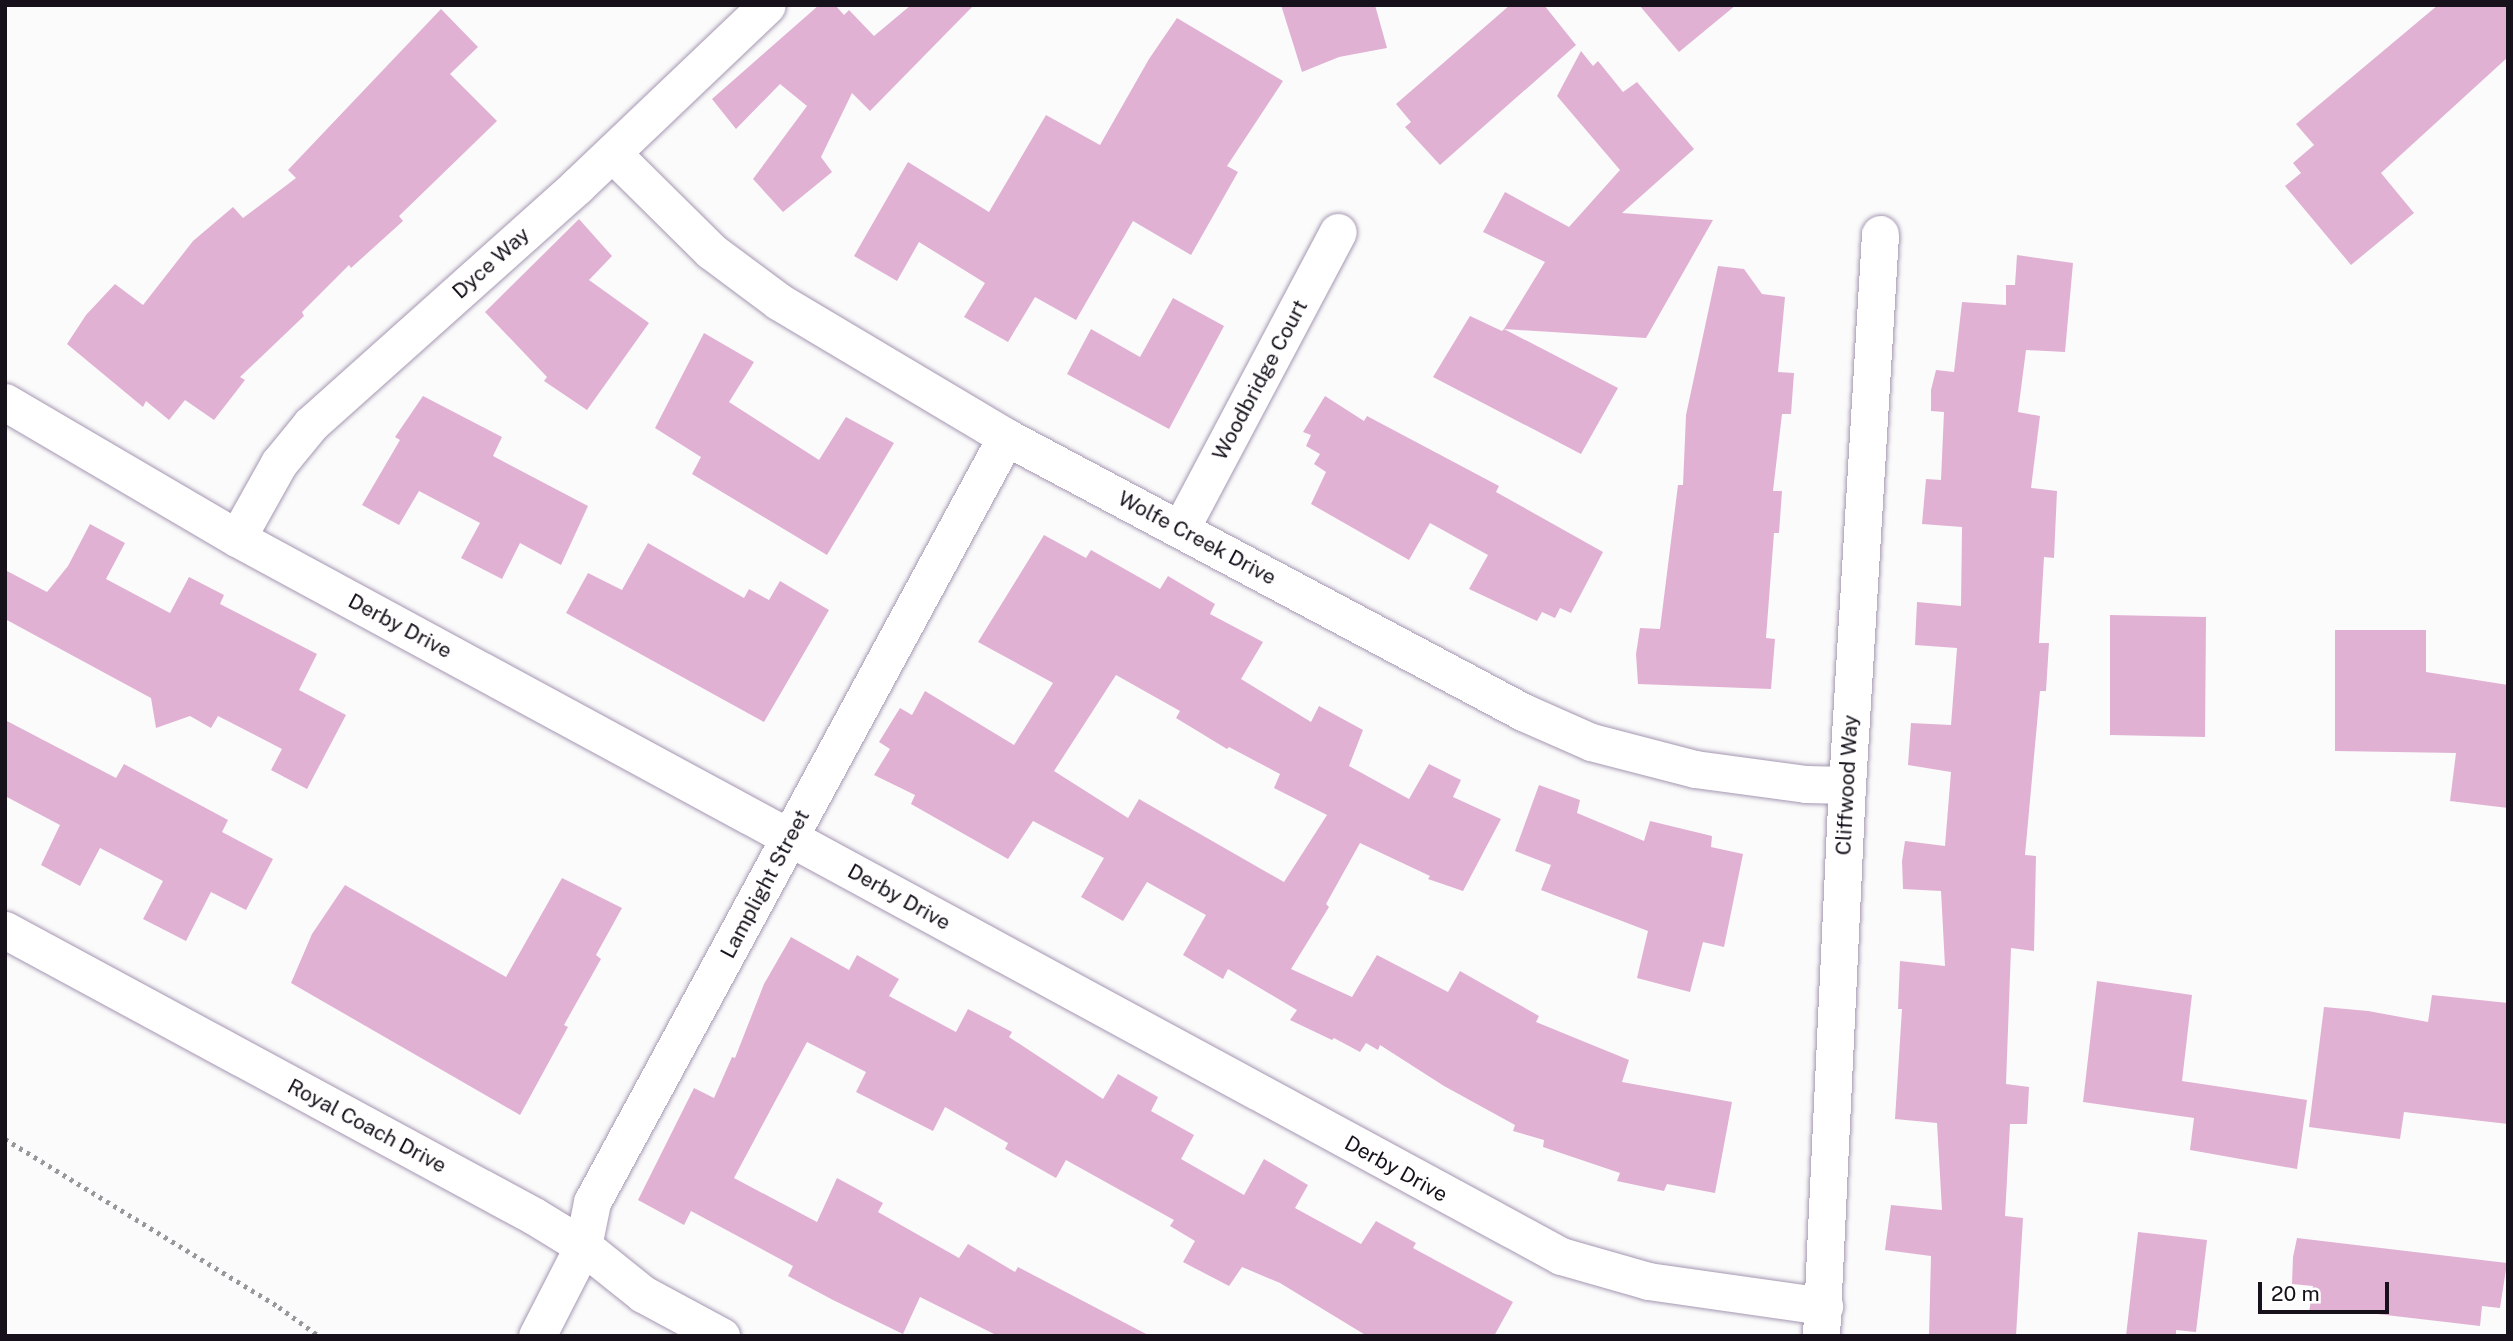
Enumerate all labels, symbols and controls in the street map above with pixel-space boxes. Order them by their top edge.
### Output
street label: Dyce Way [447,222,535,304]
street label: Woodbridge Court [1207,295,1313,465]
street label: Wolfe Creek Drive [1114,486,1280,590]
street label: Derby Drive [344,588,456,664]
street label: Cliffwood Way [1831,714,1863,856]
street label: Lamplight Street [715,805,815,963]
street label: Derby Drive [843,858,955,936]
street label: Royal Coach Drive [283,1074,451,1178]
street label: Derby Drive [1340,1130,1452,1208]
scale bar [2261,1268,2392,1312]
text: 20 m [2271,1281,2320,1306]

